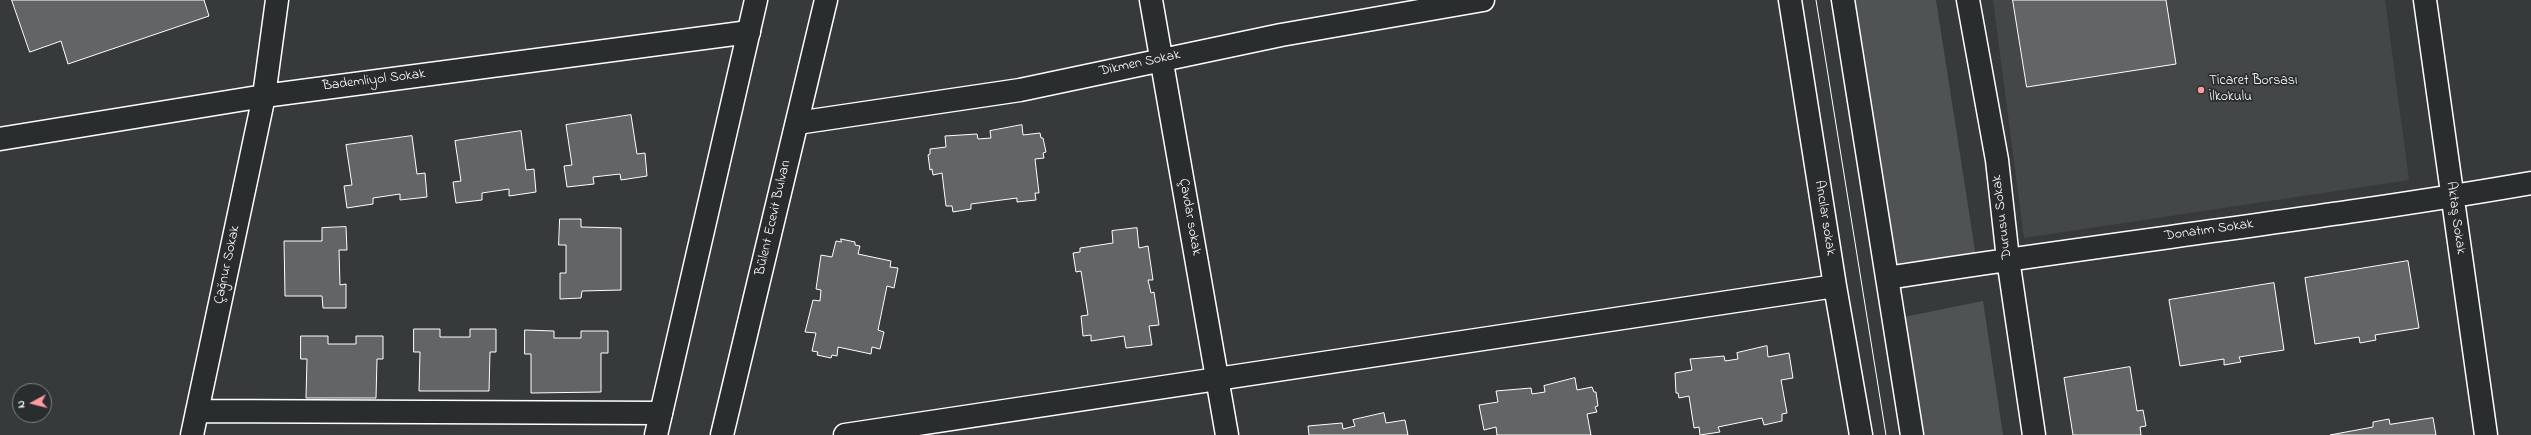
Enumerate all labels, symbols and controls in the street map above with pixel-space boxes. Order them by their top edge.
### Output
street label: Dikmen Sokak [1098,47,1182,81]
street label: Bademliyol Sokak [322,66,426,96]
place label: Ticaret Borsası İlkokulu [2209,74,2298,106]
marker: Ticaret Borsası İlkokulu [2196,85,2206,95]
street label: Bülent Ecevit Bulvarı [753,159,795,277]
street label: Durusu Sokak [1989,174,2017,260]
street label: Çavdar sokak [1174,177,1204,257]
street label: Arıcılar sokak [1810,179,1838,257]
street label: Aktaş Sokak [2442,181,2468,255]
street label: Donatım Sokak [2164,216,2254,246]
street label: Çağnur Sokak [211,224,245,306]
north arrow [12,383,52,423]
text: N [13,400,29,409]

